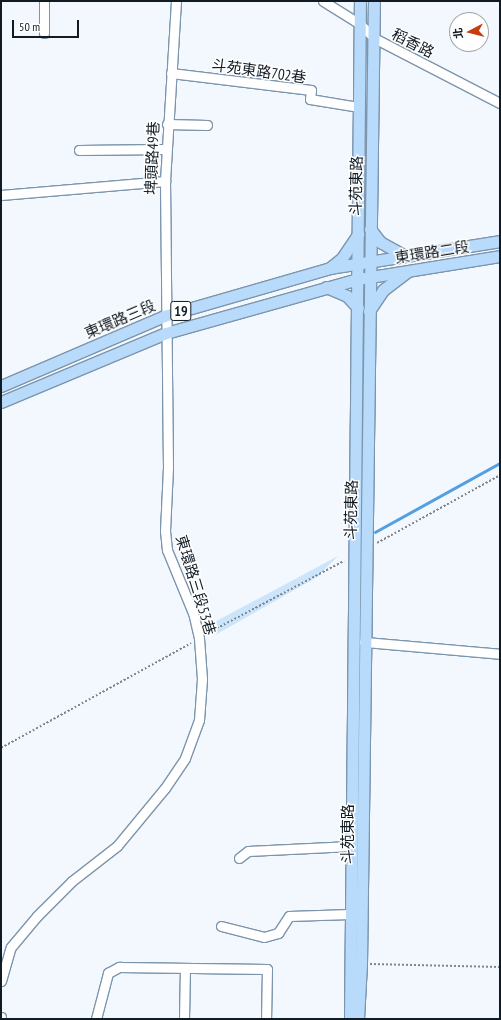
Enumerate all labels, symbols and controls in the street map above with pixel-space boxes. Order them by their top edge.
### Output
scale bar [14,12,81,38]
north arrow [449,12,489,52]
text: 50 m [19,19,40,34]
street label: 稻香路 [389,25,437,61]
text: 北 [450,27,466,40]
street label: 斗苑東路702巷 [211,55,307,87]
street label: 埤頭路49巷 [142,121,162,195]
street label: 斗苑東路 [346,156,366,216]
street label: 東環路二段 [394,237,470,267]
street label: 東環路三段 [82,296,158,342]
road number: 19 [170,299,192,323]
street label: 斗苑東路 [341,480,361,540]
street label: 東環路三段53巷 [172,533,220,637]
street label: 斗苑東路 [339,804,357,864]

